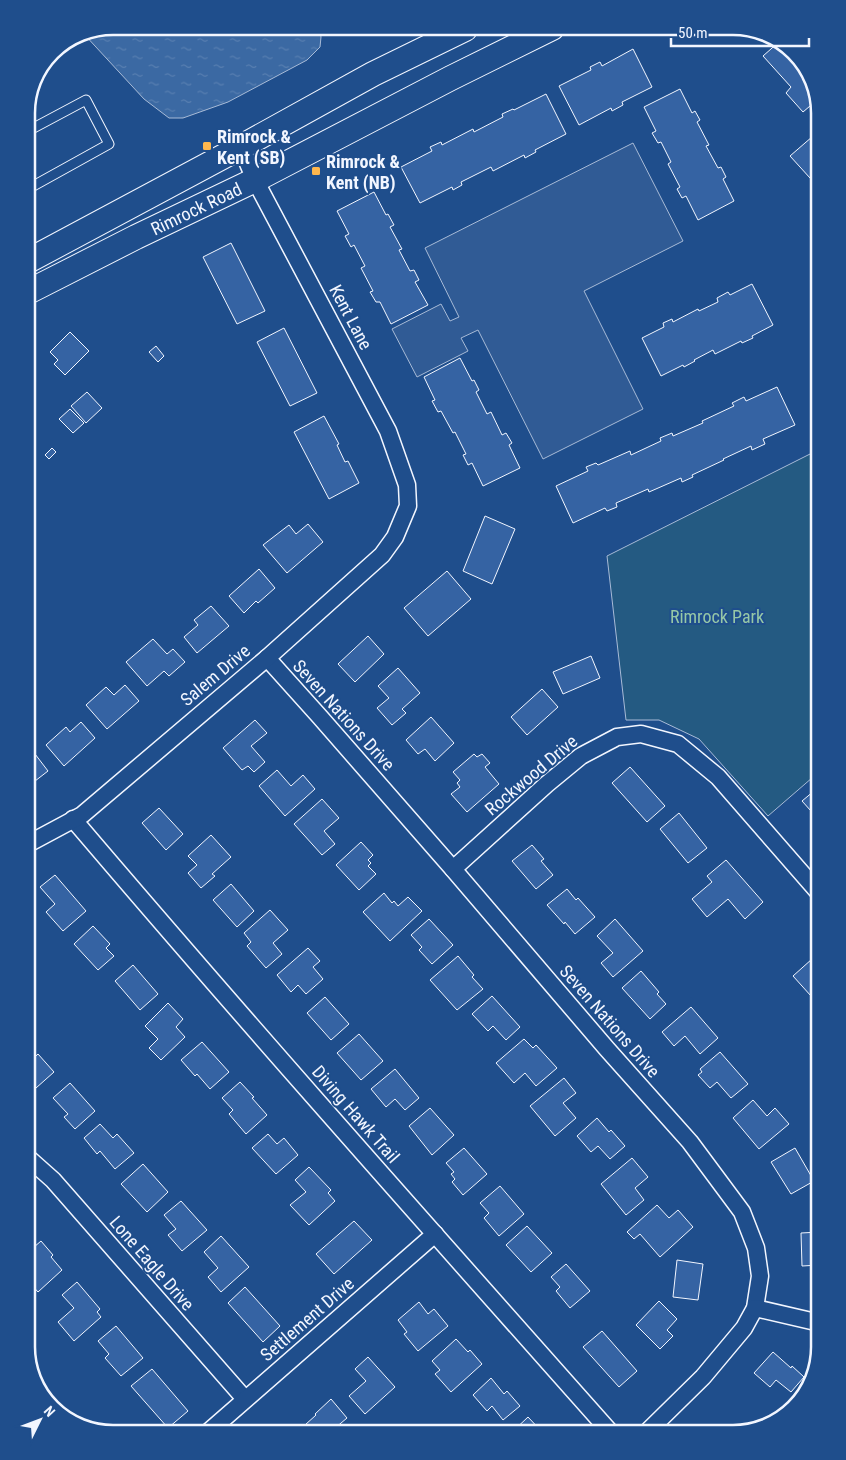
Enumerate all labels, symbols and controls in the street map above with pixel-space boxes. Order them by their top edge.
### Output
scale bar [671,15,808,47]
text: 50 m [678,24,708,42]
place label: Rimrock & Kent (SB) [217,126,291,169]
marker: Rimrock & Kent (SB) [201,140,213,152]
place label: Rimrock & Kent (NB) [326,151,400,194]
marker: Rimrock & Kent (NB) [310,165,322,177]
street label: Rimrock Road [147,178,245,239]
street label: Kent Lane [325,281,377,353]
park label: Rimrock Park [670,606,764,627]
street label: Salem Drive [176,640,254,710]
street label: Seven Nations Drive [289,655,399,775]
street label: Rockwood Drive [481,730,581,820]
street label: Seven Nations Drive [556,961,664,1081]
street label: Diving Hawk Trail [308,1061,404,1167]
street label: Lone Eagle Drive [105,1212,199,1314]
street label: Settlement Drive [256,1273,358,1365]
north arrow [15,1395,65,1445]
text: N [41,1403,58,1420]

